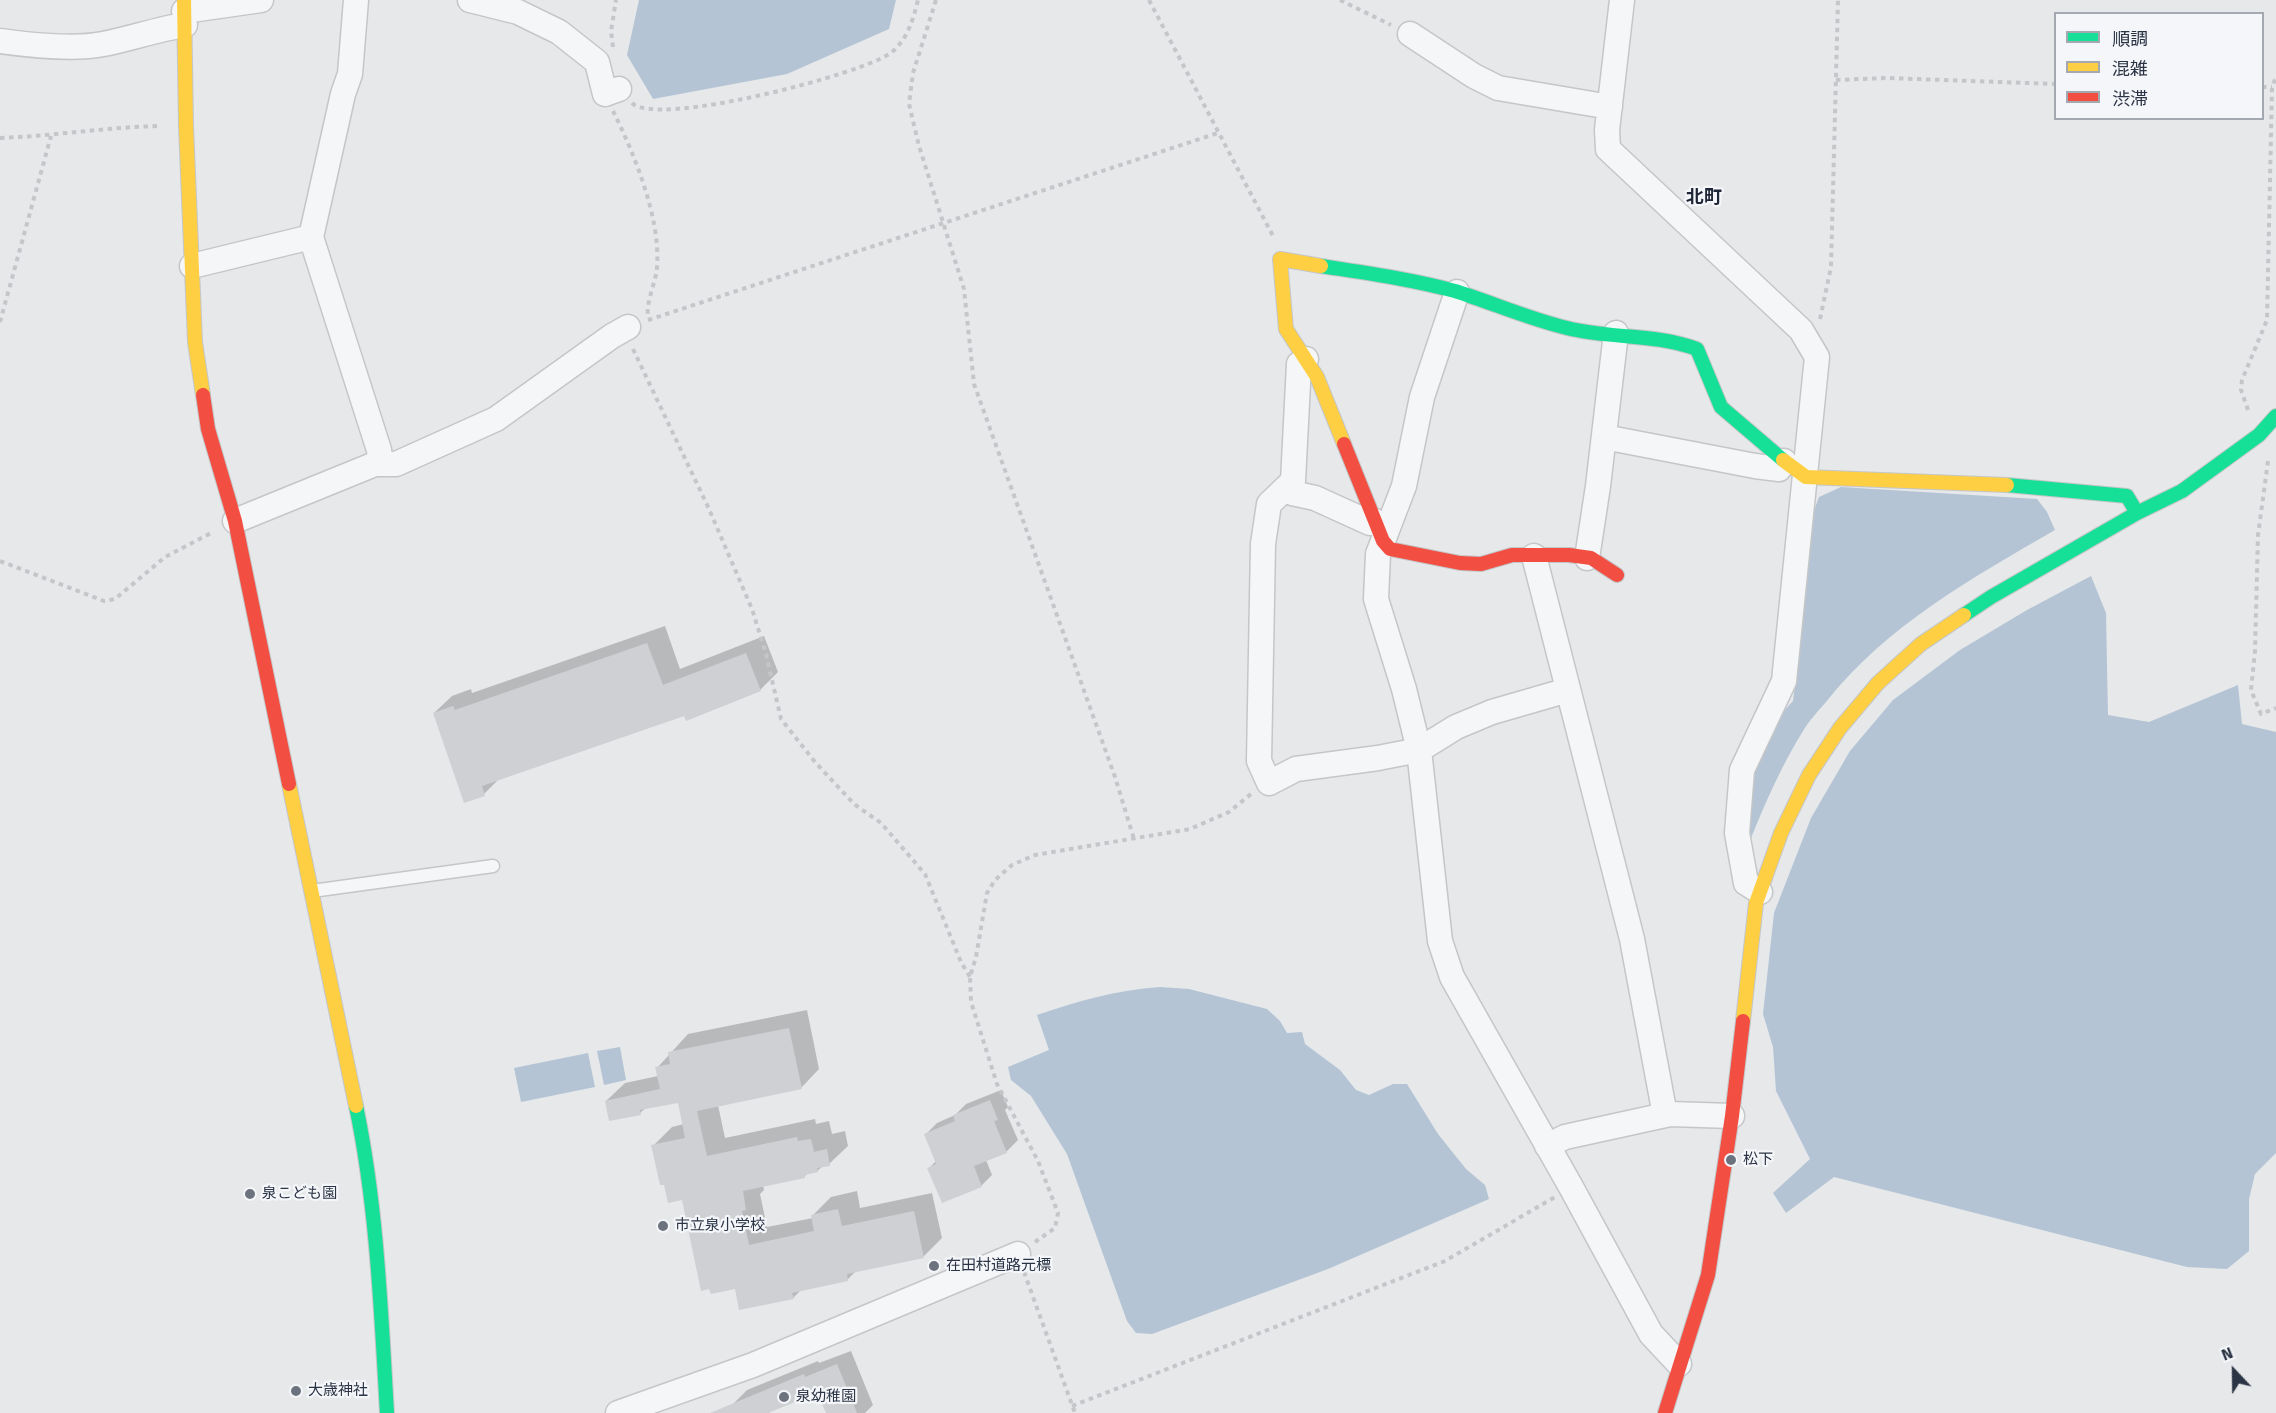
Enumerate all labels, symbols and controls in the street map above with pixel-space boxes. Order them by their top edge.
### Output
legend [2054,12,2264,120]
text: 順調 [2112,28,2148,50]
text: 混雑 [2112,58,2148,80]
text: 渋滞 [2112,88,2148,110]
district label: 北町 [1686,187,1722,209]
place label: 松下 [1743,1151,1773,1169]
marker: 松下 [1724,1153,1738,1167]
place label: 泉こども園 [262,1185,337,1203]
marker: 泉こども園 [243,1187,257,1201]
place label: 市立泉小学校 [675,1217,765,1235]
marker: 市立泉小学校 [656,1219,670,1233]
place label: 在田村道路元標 [946,1257,1051,1275]
marker: 在田村道路元標 [927,1259,941,1273]
north arrow [2204,1341,2264,1401]
text: N [2219,1343,2236,1365]
place label: 大歳神社 [308,1382,368,1400]
marker: 大歳神社 [289,1384,303,1398]
place label: 泉幼稚園 [796,1388,856,1406]
marker: 泉幼稚園 [777,1390,791,1404]

